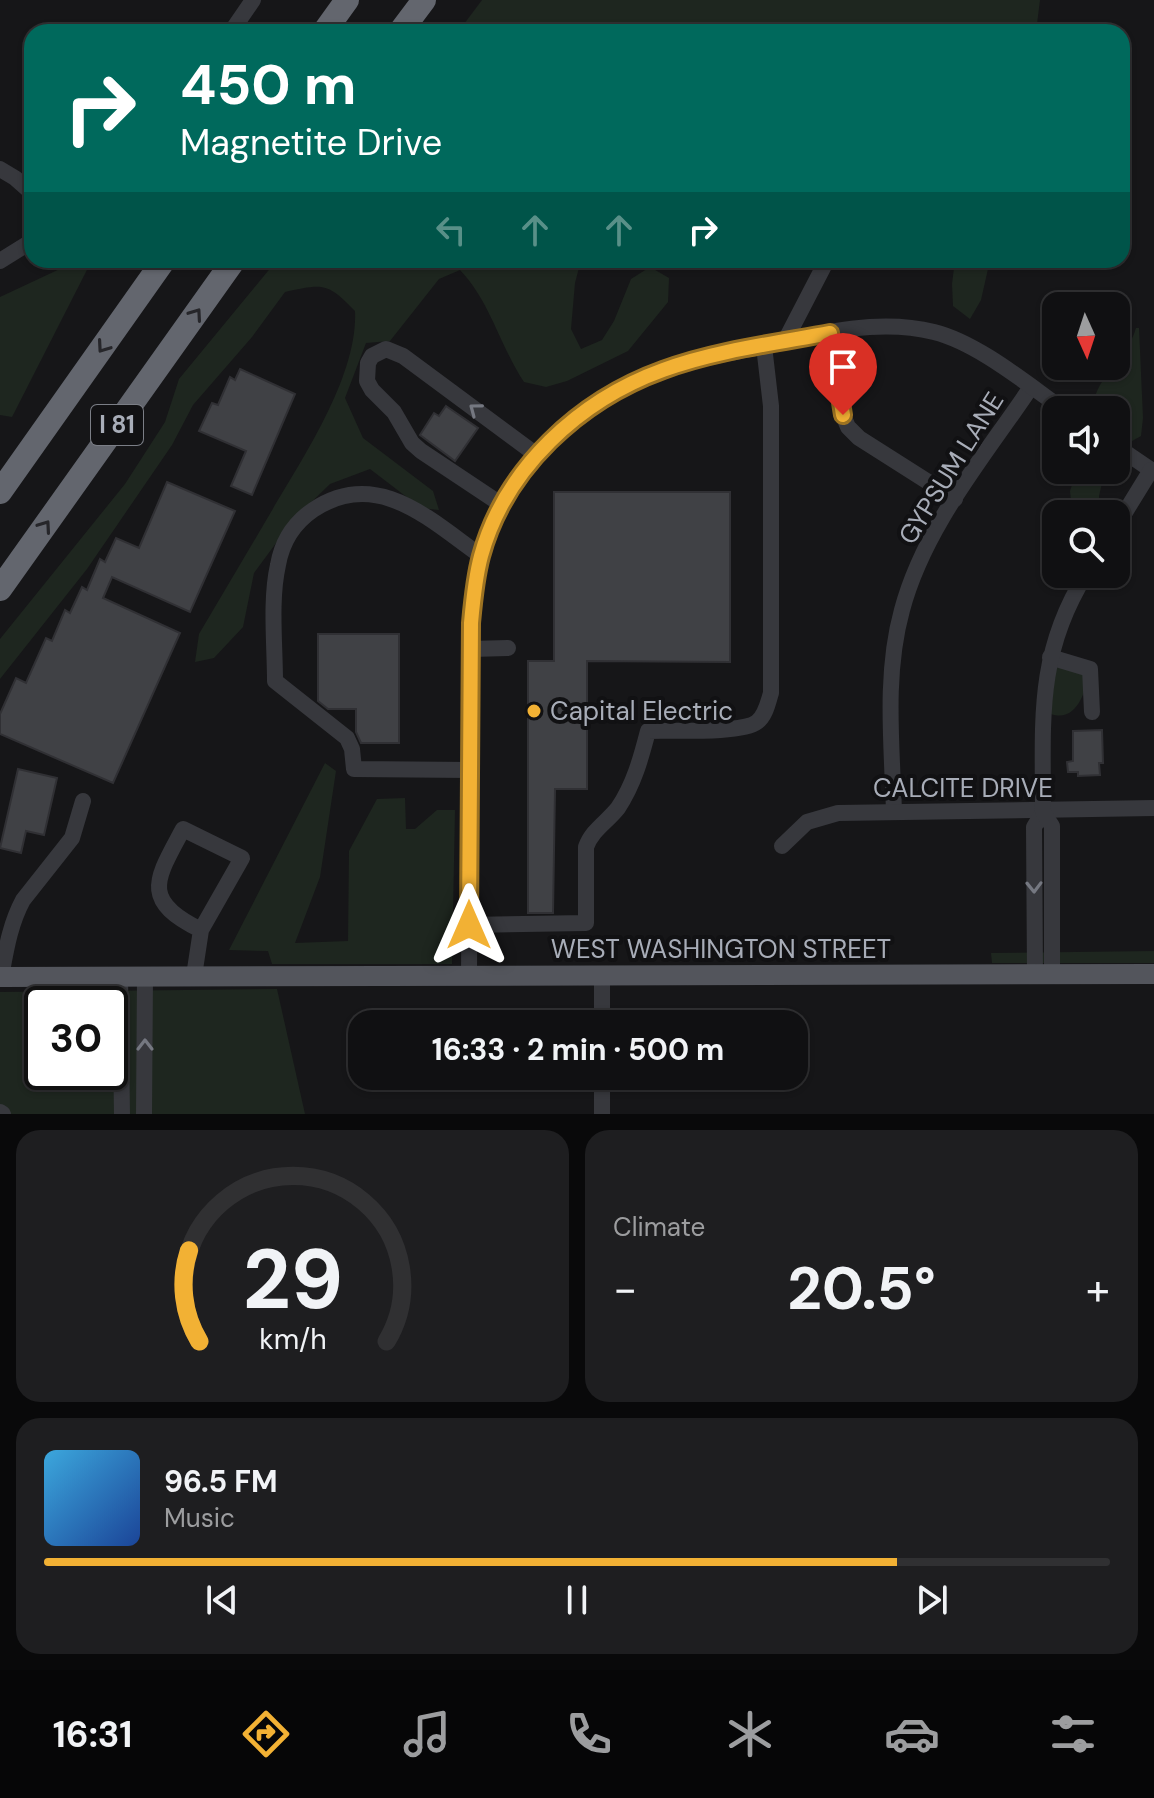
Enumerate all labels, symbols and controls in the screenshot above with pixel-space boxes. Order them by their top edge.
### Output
text: 450 m [180,48,357,121]
icon: right [48,56,152,160]
text: Magnetite Drive [180,119,442,166]
icon: left [429,208,473,252]
icon: ahead [513,208,557,252]
icon: ahead [597,208,641,252]
icon: right [681,208,725,252]
north arrow [1042,292,1130,380]
map controls [1042,292,1130,588]
one-way arrow [186,308,201,323]
pin [809,333,877,415]
one-way arrow [98,338,112,352]
icon: arrive [821,345,865,389]
street label: GYPSUM LANE [891,385,1011,551]
button: sound [1042,396,1130,484]
road number: I 81 [91,405,143,445]
one-way arrow [469,405,484,419]
button: search [1042,500,1130,588]
one-way arrow [35,520,50,534]
place label: Capital Electric [550,694,733,728]
marker: Capital Electric [525,702,543,720]
street label: CALCITE DRIVE [873,771,1053,805]
one-way arrow [1025,881,1043,894]
position arrow [427,883,511,967]
street label: WEST WASHINGTON STREET [551,932,891,966]
speed limit sign: 30 [24,986,128,1090]
text: 16:33 · 2 min · 500 m [432,1030,724,1069]
one-way arrow [136,1038,154,1051]
text: Climate [613,1210,705,1244]
text: 29 [242,1225,343,1334]
text: 20.5° [787,1249,936,1328]
text: − [613,1260,637,1318]
text: + [1086,1260,1110,1318]
text: km/h [259,1321,326,1358]
text: 96.5 FM [164,1462,278,1501]
text: Music [164,1501,235,1535]
icon: previous [200,1578,244,1622]
icon: pause [555,1578,599,1622]
icon: next [910,1578,954,1622]
icon: directions [238,1706,294,1762]
icon: music [399,1706,455,1762]
icon: phone [561,1706,617,1762]
icon: climate [722,1706,778,1762]
icon: car [884,1706,940,1762]
icon: filters [1045,1706,1101,1762]
text: 16:31 [53,1711,132,1758]

